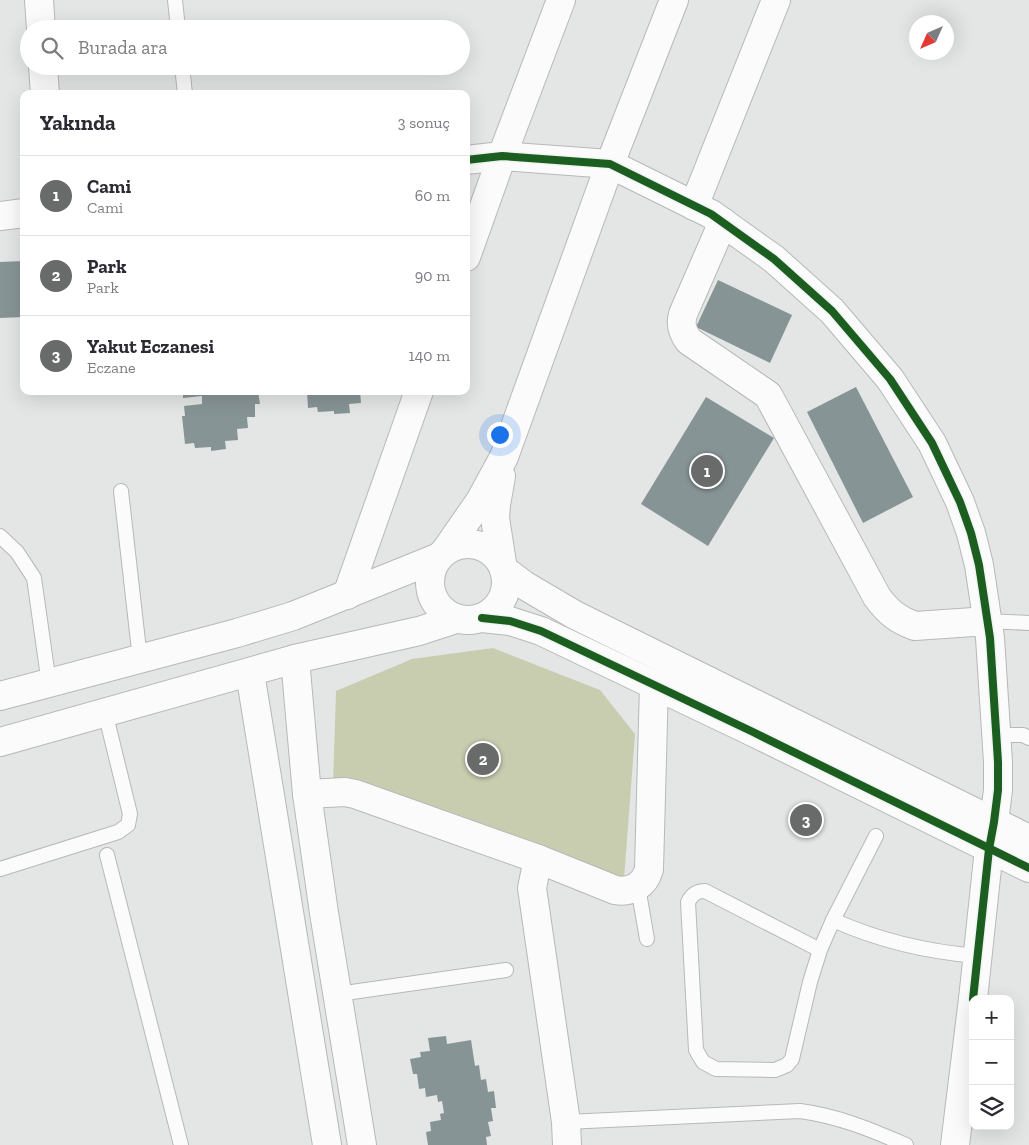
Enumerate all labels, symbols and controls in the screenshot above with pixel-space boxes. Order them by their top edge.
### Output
north arrow [909,15,954,60]
search box [20,20,470,75]
icon: search [38,34,66,62]
text: Burada ara [78,36,168,59]
text: Yakında [40,110,116,135]
text: 3 sonuç [398,113,450,132]
text: Cami [87,175,131,198]
text: 1 [53,186,59,205]
text: 60 m [415,186,450,205]
text: Cami [87,198,123,217]
text: Park [87,255,127,278]
text: 2 [52,266,60,285]
text: 90 m [415,266,450,285]
text: Park [87,278,119,297]
text: Yakut Eczanesi [87,335,214,358]
text: 3 [52,346,60,365]
text: 140 m [409,346,450,365]
text: Eczane [87,358,136,377]
your location [487,422,513,448]
pin: 1 [691,452,723,490]
pin: 2 [467,740,499,778]
pin: 3 [790,801,822,839]
map controls [969,995,1014,1130]
button: + [969,995,1014,1040]
button: − [969,1040,1014,1085]
button: layers [969,1085,1014,1130]

